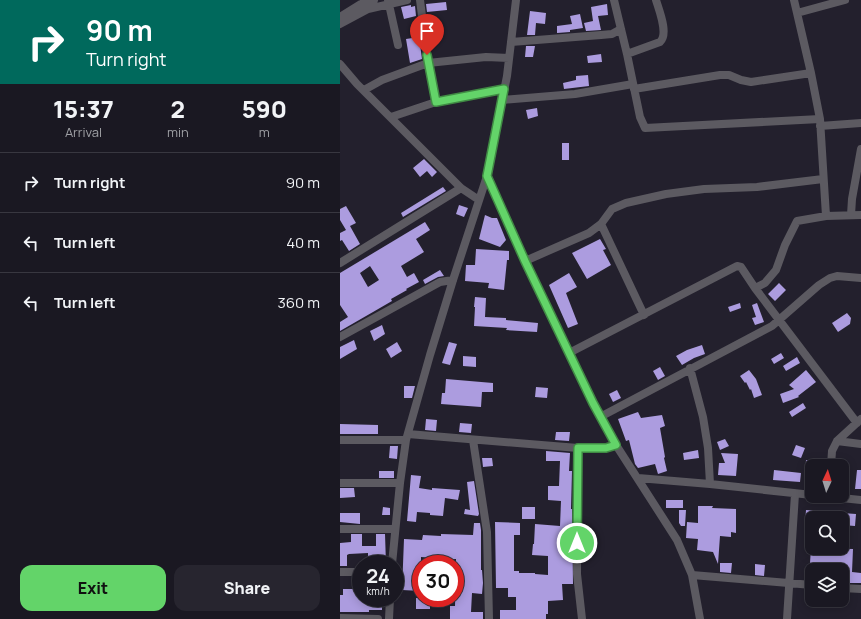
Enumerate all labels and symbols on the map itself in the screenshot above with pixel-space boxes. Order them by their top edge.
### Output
pin [410,14,444,55]
north arrow [805,459,849,503]
position arrow [556,522,598,564]
speed limit sign: 30 [412,555,464,607]

